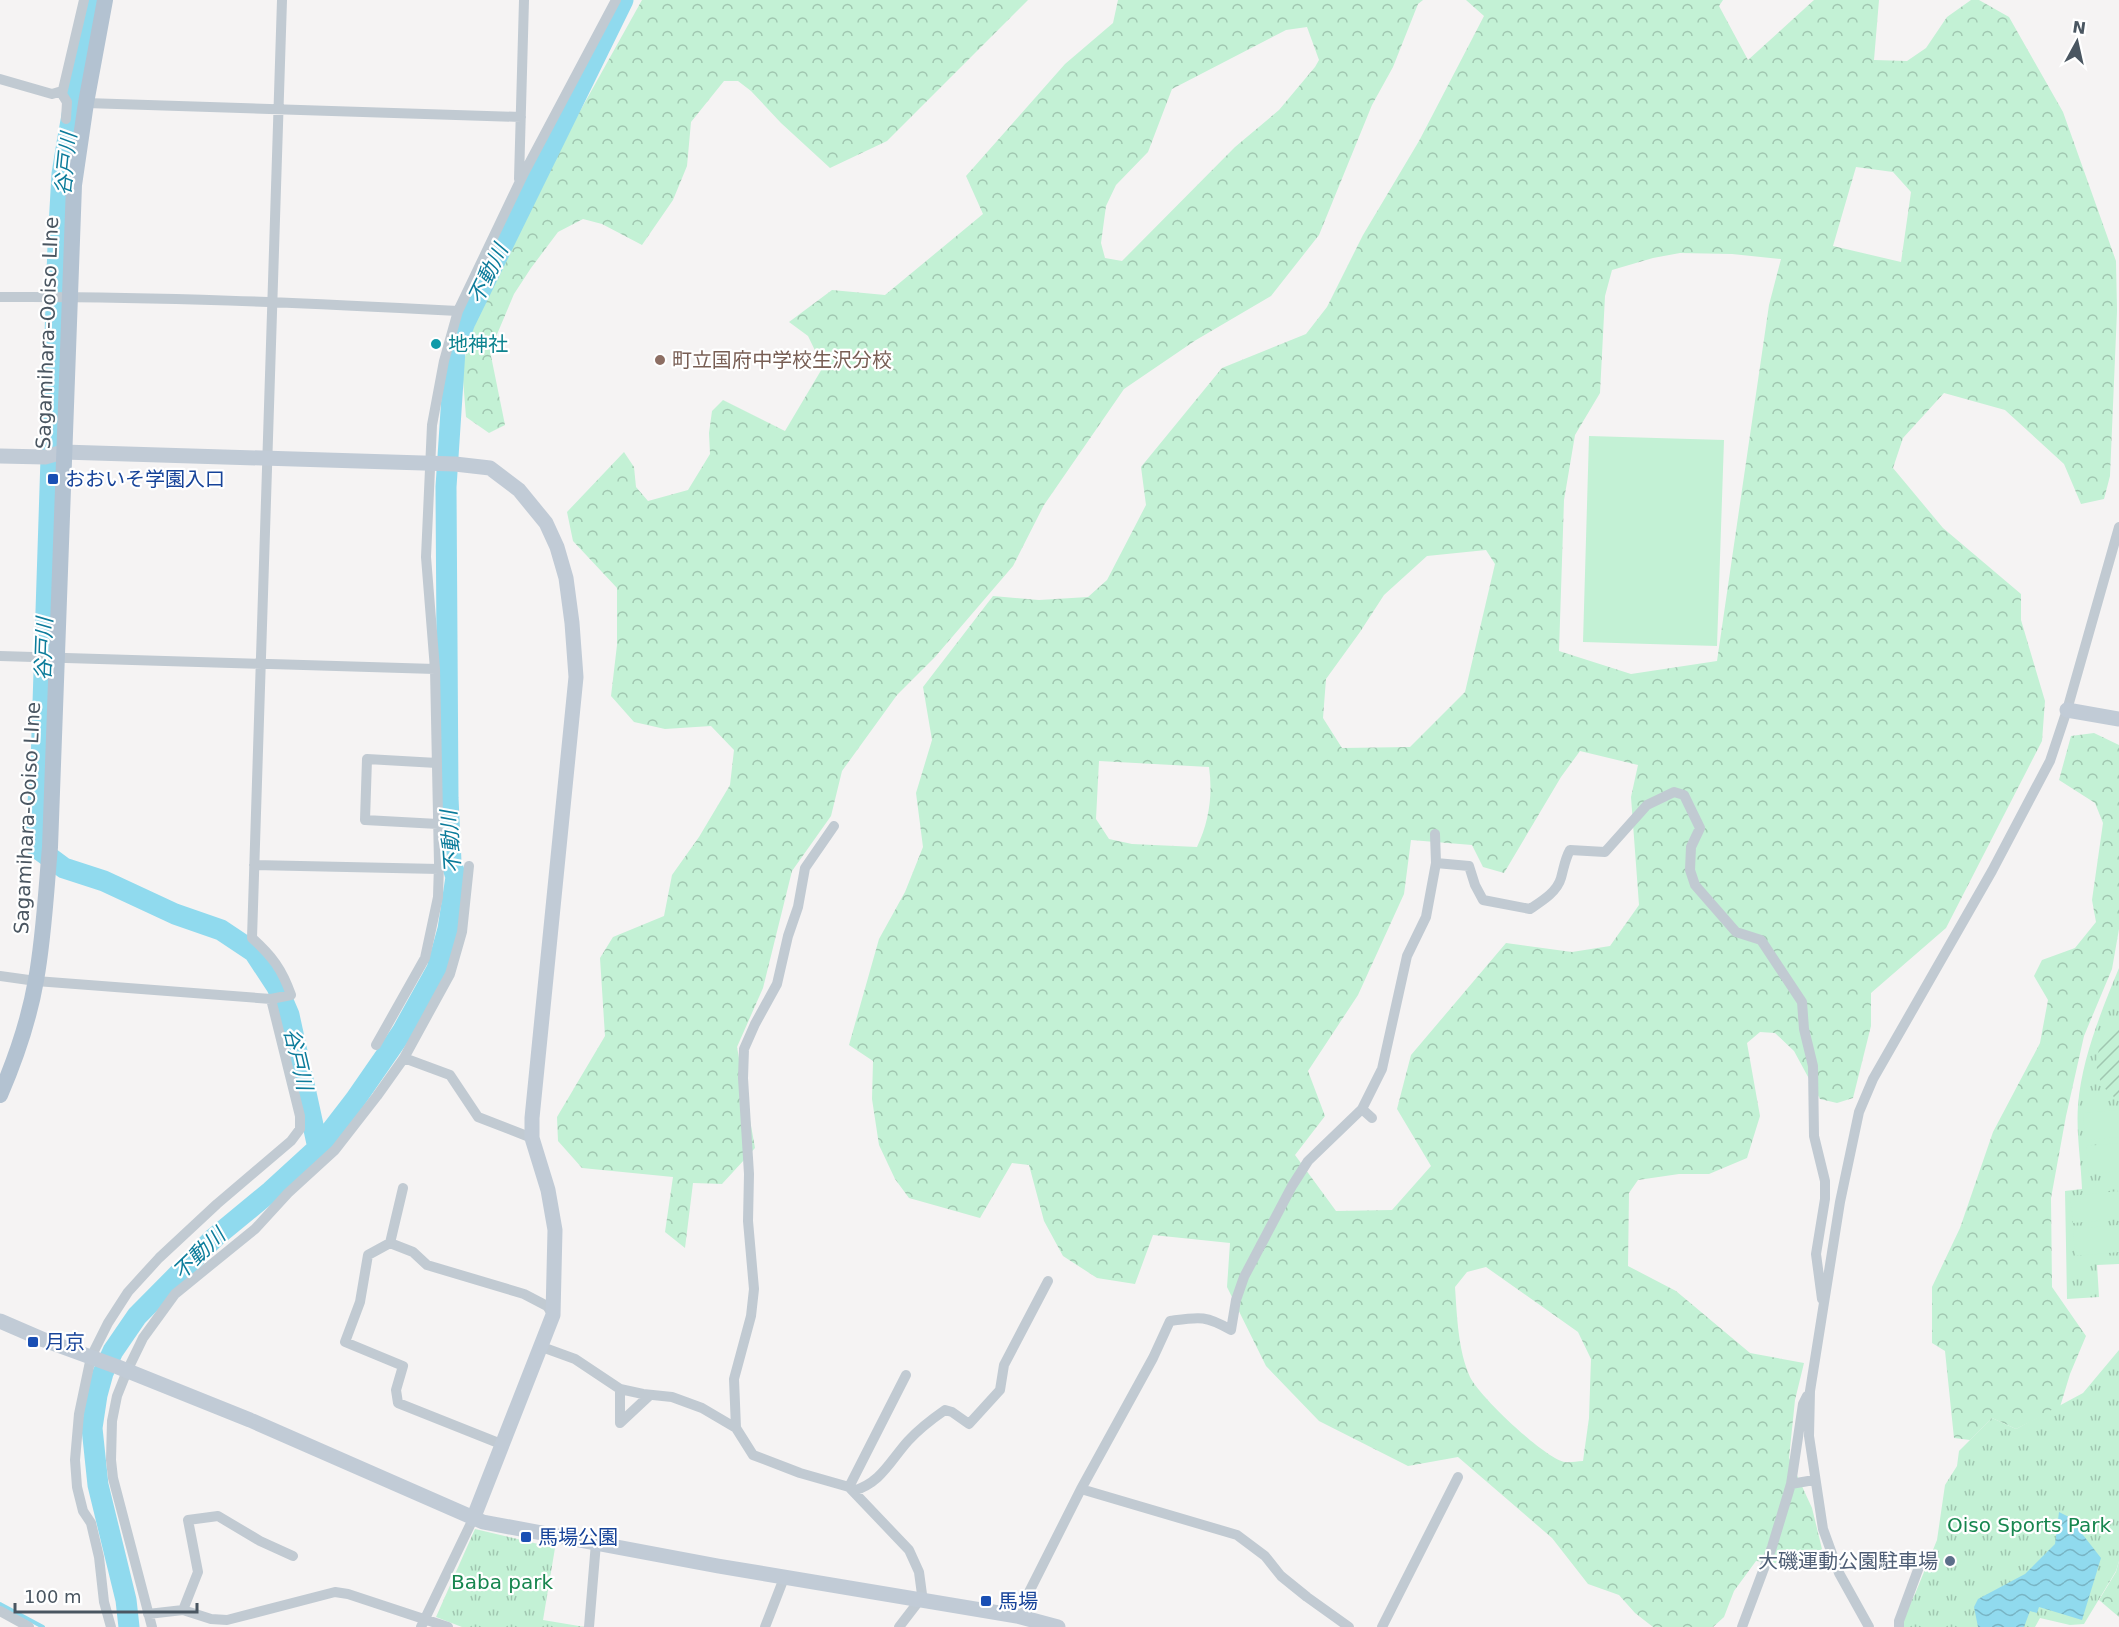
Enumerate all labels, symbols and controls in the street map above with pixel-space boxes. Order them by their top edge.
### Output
north arrow [2047,12,2107,72]
text: N [2071,17,2087,38]
water label: 谷戸川 [51,129,81,197]
street label: Sagamihara-Ooiso LIne [31,216,63,450]
water label: 不動川 [463,239,513,308]
place label: 地神社 [448,332,508,356]
marker: 地神社 [429,337,443,351]
place label: 町立国府中学校生沢分校 [672,348,892,372]
marker: 町立国府中学校生沢分校 [653,353,667,367]
place label: おおいそ学園入口 [65,467,225,491]
marker: おおいそ学園入口 [46,472,60,486]
water label: 谷戸川 [31,615,57,681]
street label: Sagamihara-Ooiso LIne [9,701,45,935]
water label: 不動川 [437,808,465,874]
water label: 谷戸川 [279,1026,317,1094]
water label: 不動川 [168,1222,231,1285]
place label: 月京 [45,1330,85,1354]
marker: 月京 [26,1335,40,1349]
park label: Oiso Sports Park [1947,1513,2111,1537]
place label: 馬場公園 [538,1525,618,1549]
marker: 馬場公園 [519,1530,533,1544]
place label: 大磯運動公園駐車場 [1758,1549,1938,1573]
marker: 大磯運動公園駐車場 [1943,1554,1957,1568]
park label: Baba park [451,1570,553,1594]
scale bar [15,1576,196,1614]
text: 100 m [24,1586,82,1607]
place label: 馬場 [998,1589,1038,1613]
marker: 馬場 [979,1594,993,1608]

